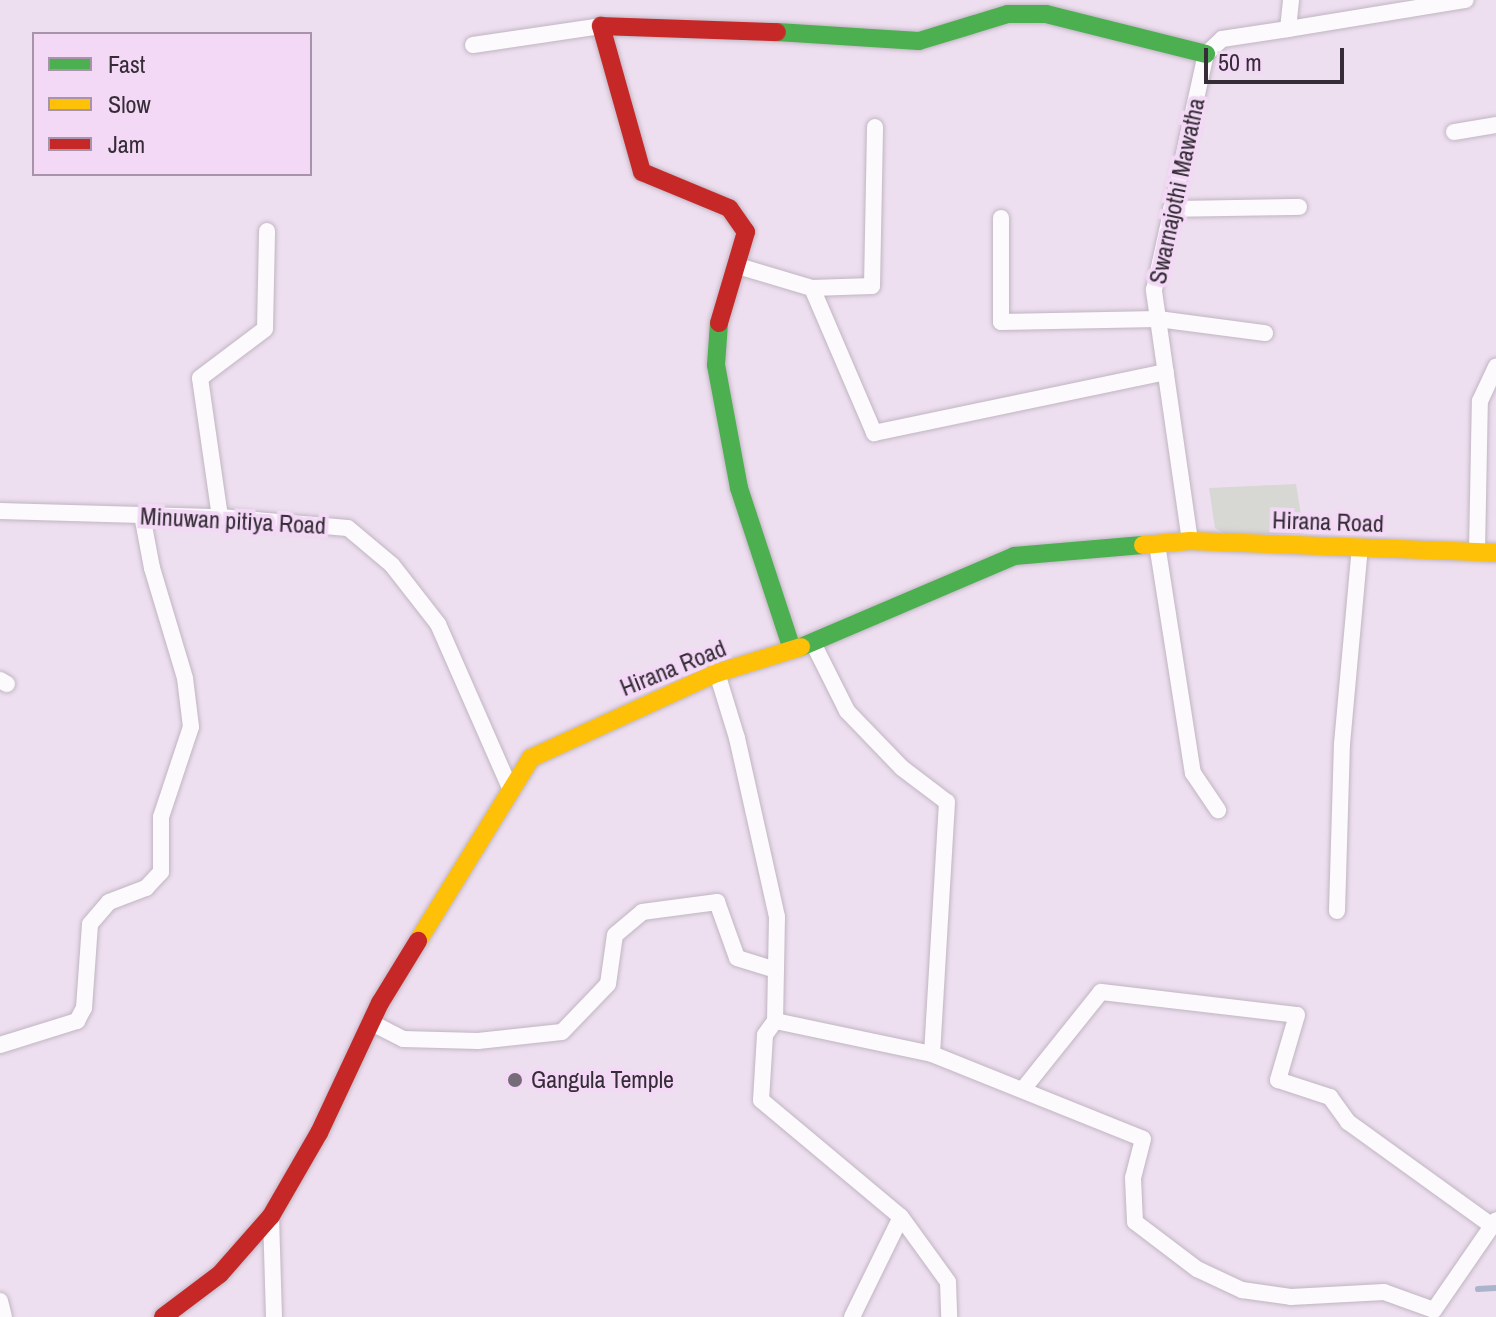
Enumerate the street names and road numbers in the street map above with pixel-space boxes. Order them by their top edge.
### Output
street label: Swarnajothi Mawatha [1143,95,1211,287]
street label: Minuwan pitiya Road [139,502,327,540]
street label: Hirana Road [1272,506,1384,538]
street label: Hirana Road [616,634,730,702]

